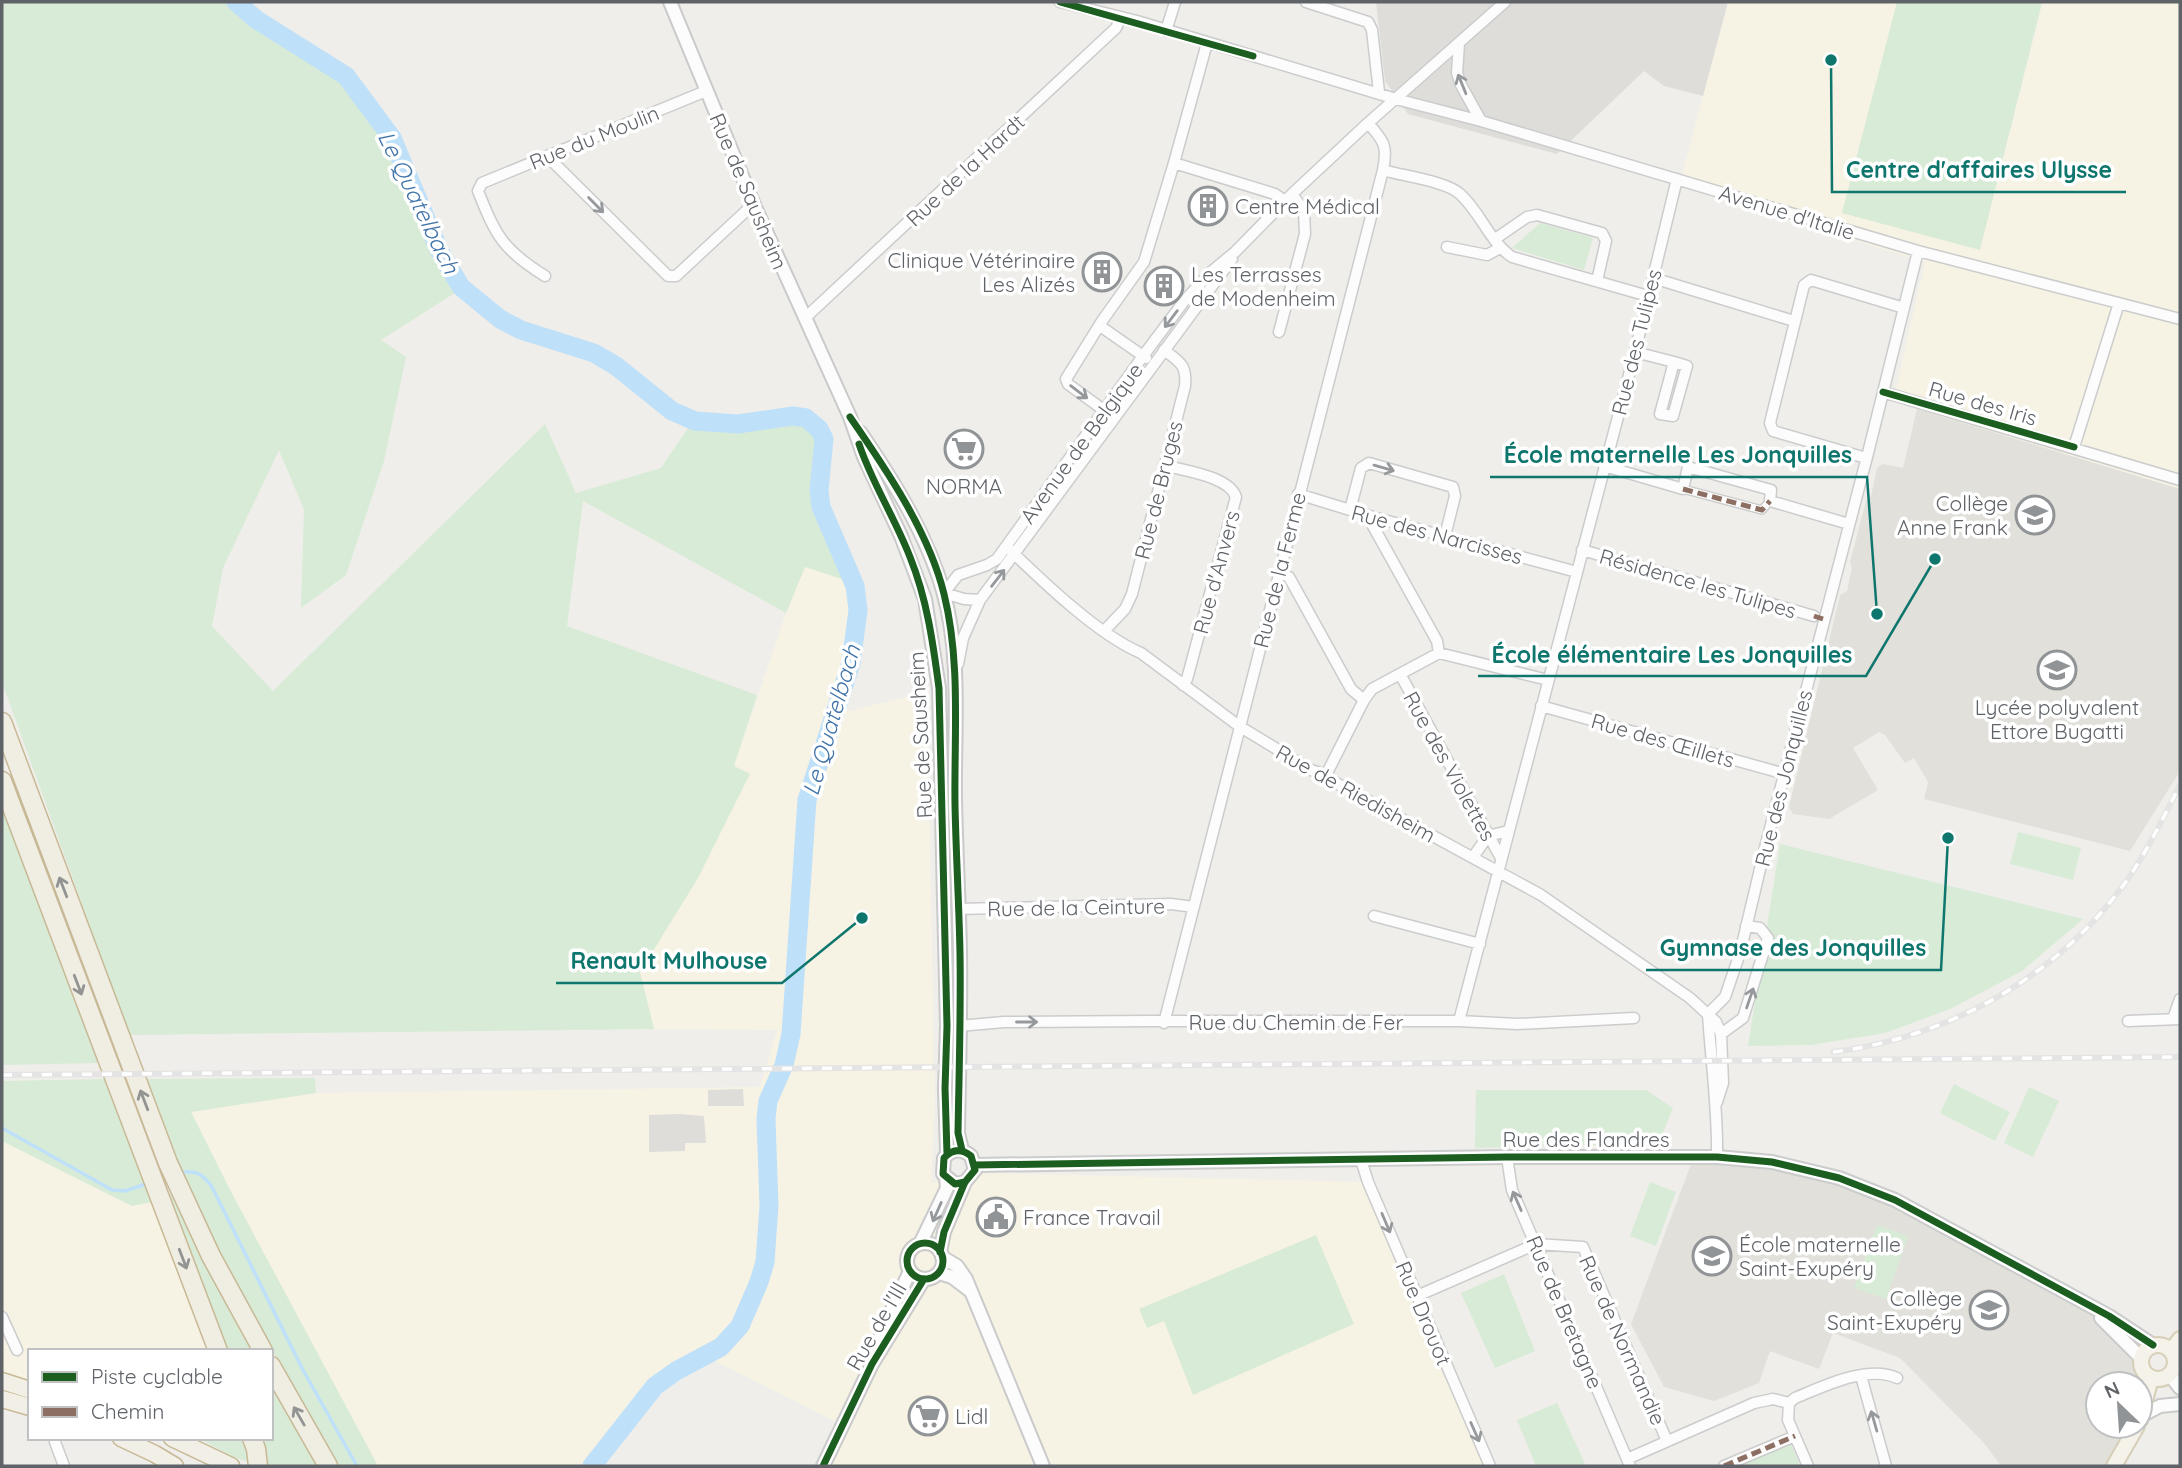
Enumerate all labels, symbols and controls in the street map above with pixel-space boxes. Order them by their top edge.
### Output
one-way arrow [1455,74,1468,95]
street label: Rue du Moulin [525,99,663,175]
street label: Rue de Sausheim [704,109,794,273]
street label: Rue de la Hardt [900,109,1030,231]
water label: Le Quatelbach [372,126,466,279]
callout: Centre d'affaires Ulysse [1832,148,2126,192]
text: Centre d'affaires Ulysse [1846,155,2112,184]
street label: Avenue d'Italie [1716,179,1858,245]
building icon: Centre Médical [1187,185,1229,227]
place label: Centre Médical [1235,193,1380,219]
one-way arrow [587,196,604,213]
place label: Clinique Vétérinaire Les Alizés [887,247,1075,297]
building icon: Clinique Vétérinaire Les Alizés [1081,251,1123,293]
place label: Les Terrasses de Modenheim [1191,261,1336,311]
building icon: Les Terrasses de Modenheim [1143,265,1185,307]
street label: Rue des Tulipes [1605,266,1667,418]
one-way arrow [1164,309,1179,328]
street label: Avenue de Belgique [1014,358,1148,528]
street label: Rue des Iris [1926,375,2040,431]
one-way arrow [1069,384,1087,399]
street label: Rue de Bruges [1128,418,1188,562]
supermarket icon: NORMA [943,428,985,470]
callout: École maternelle Les Jonquilles [1490,433,1867,477]
text: École maternelle Les Jonquilles [1504,440,1852,469]
one-way arrow [1373,462,1395,475]
place label: NORMA [926,473,1002,499]
street label: Rue de la Ferme [1247,489,1311,651]
place label: Collège Anne Frank [1897,490,2008,540]
school or university icon: Collège Anne Frank [2014,494,2056,536]
street label: Rue des Narcisses [1349,499,1525,569]
street label: Rue d'Anvers [1187,507,1245,637]
street label: Résidence les Tulipes [1597,542,1799,624]
one-way arrow [990,569,1005,587]
callout: École élémentaire Les Jonquilles [1478,632,1866,676]
text: École élémentaire Les Jonquilles [1492,640,1852,669]
water label: Le Quatelbach [796,641,867,799]
school or university icon: Lycée polyvalent Ettore Bugatti [2036,649,2078,691]
street label: Rue de Sausheim [903,651,937,819]
street label: Rue des Violettes [1398,687,1502,845]
street label: Rue des Jonquilles [1749,687,1817,869]
place label: Lycée polyvalent Ettore Bugatti [1975,694,2139,744]
street label: Rue des Œillets [1588,707,1738,773]
street label: Rue de Riedisheim [1272,738,1440,848]
one-way arrow [56,876,69,898]
street label: Rue de la Ceinture [987,892,1165,922]
callout: Gymnase des Jonquilles [1646,926,1941,970]
text: Gymnase des Jonquilles [1660,933,1926,962]
callout: Renault Mulhouse [556,939,782,983]
text: Renault Mulhouse [570,946,768,975]
one-way arrow [73,973,86,995]
one-way arrow [1744,987,1757,1009]
street label: Rue du Chemin de Fer [1188,1009,1404,1035]
one-way arrow [1015,1015,1038,1029]
one-way arrow [136,1089,149,1111]
street label: Rue des Flandres [1502,1126,1670,1152]
one-way arrow [1510,1190,1523,1212]
public building icon: France Travail [975,1196,1017,1238]
one-way arrow [930,1201,943,1222]
place label: France Travail [1023,1204,1161,1230]
one-way arrow [1380,1212,1393,1233]
place label: École maternelle Saint-Exupéry [1739,1231,1901,1281]
street label: Rue de Bretagne [1521,1232,1609,1392]
school or university icon: École maternelle Saint-Exupéry [1691,1235,1733,1277]
one-way arrow [178,1248,190,1270]
street label: Rue de Normandie [1574,1251,1672,1429]
street label: Rue Drouot [1390,1257,1458,1369]
street label: Rue de l'Ill [840,1277,912,1375]
place label: Collège Saint-Exupéry [1827,1285,1962,1335]
school or university icon: Collège Saint-Exupéry [1968,1289,2010,1331]
legend [28,1349,273,1440]
text: Piste cyclable [91,1363,223,1389]
north arrow [2084,1370,2154,1440]
text: N [2100,1376,2123,1403]
supermarket icon: Lidl [907,1395,949,1437]
text: Chemin [91,1398,164,1424]
place label: Lidl [955,1403,988,1429]
one-way arrow [292,1406,305,1427]
one-way arrow [1867,1410,1880,1433]
one-way arrow [1469,1421,1482,1443]

